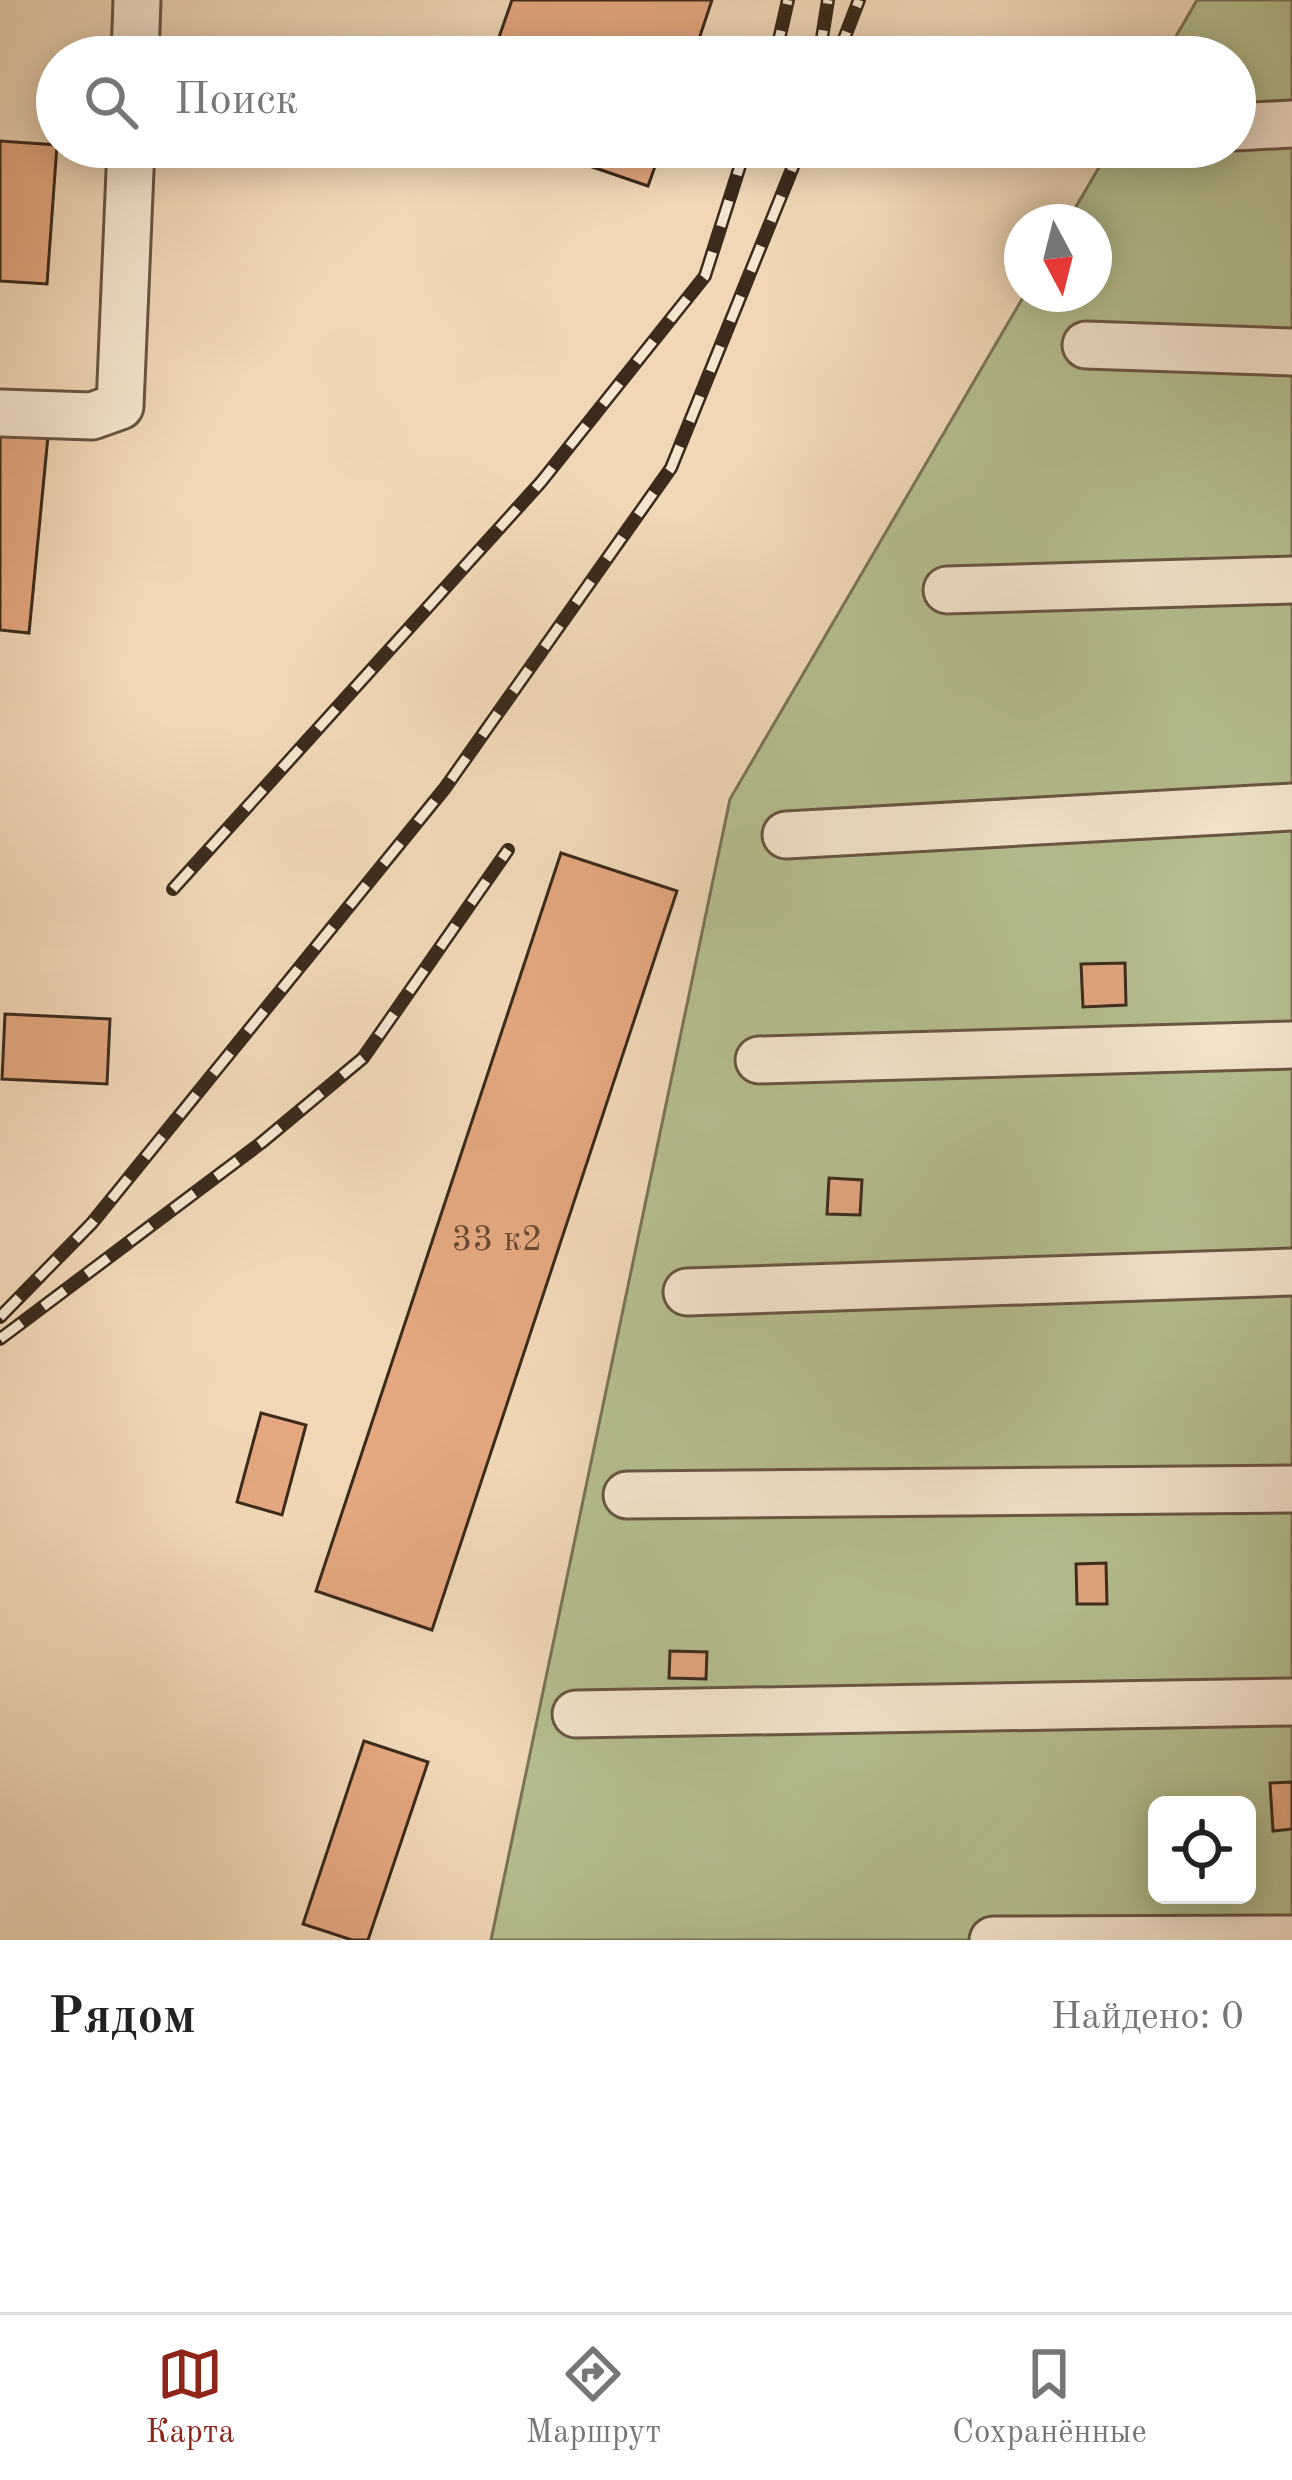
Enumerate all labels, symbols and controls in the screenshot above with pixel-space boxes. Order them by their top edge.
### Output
search box [36,36,1256,168]
icon: search [78,69,144,135]
text: Поиск [174,79,298,124]
north arrow [1004,204,1112,312]
house number: 33 к2 [452,1223,542,1259]
map controls [1148,1796,1256,1904]
button: locate [1148,1796,1256,1904]
text: Рядом [48,1993,196,2044]
text: Найдено: 0 [1051,1998,1244,2037]
tab: Карта [145,2341,235,2454]
tab: Маршрут [526,2341,661,2454]
tab: Сохранённые [952,2341,1147,2454]

